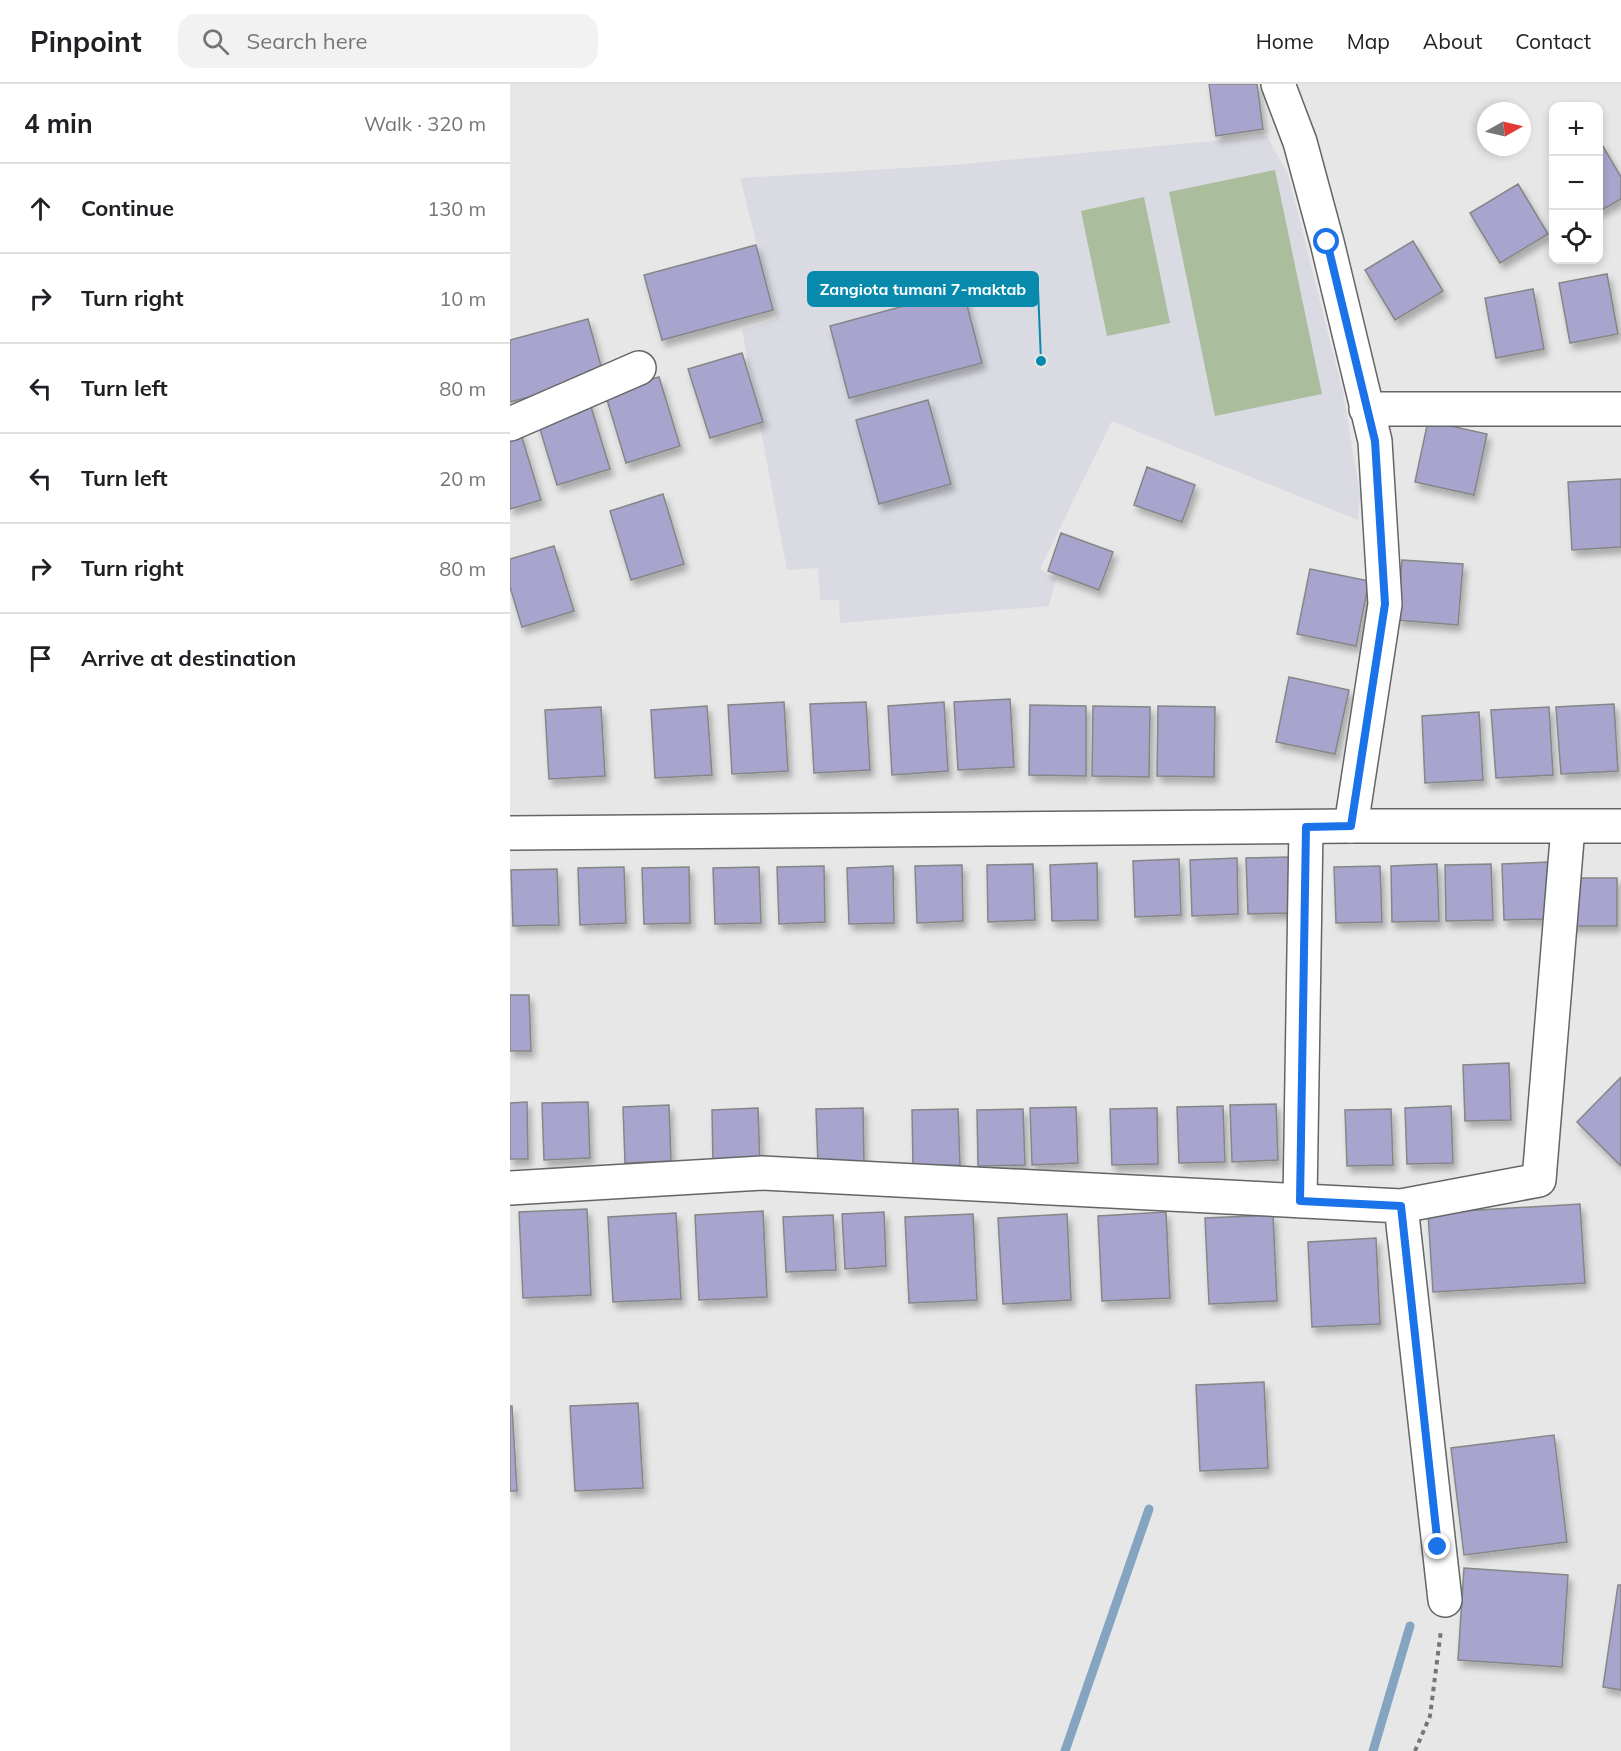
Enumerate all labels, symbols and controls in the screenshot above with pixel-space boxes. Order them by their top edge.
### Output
search box [178,14,598,68]
text: Pinpoint [30,24,142,59]
icon: search [199,25,232,58]
text: Search here [247,27,368,55]
text: Home [1256,28,1314,54]
text: Map [1347,28,1390,54]
text: About [1423,28,1482,54]
text: Contact [1515,28,1591,54]
north arrow [1477,102,1531,156]
map controls [1549,102,1603,264]
button: + [1549,102,1603,156]
text: 4 min [24,107,93,140]
text: Walk · 320 m [364,111,486,136]
button: − [1549,156,1603,210]
icon: ahead [24,192,57,225]
text: Continue [81,194,174,222]
text: 130 m [427,196,486,221]
button: locate [1549,210,1603,264]
route start [1313,228,1339,254]
callout: Zangiota tumani 7-maktab [808,272,1038,306]
text: Zangiota tumani 7-maktab [820,279,1026,299]
icon: right [24,282,57,315]
text: Turn right [81,284,184,312]
text: 10 m [439,286,486,311]
icon: left [24,372,57,405]
text: Turn left [81,374,168,402]
text: 80 m [439,376,486,401]
icon: left [24,462,57,495]
text: Turn left [81,464,168,492]
text: 20 m [439,466,486,491]
icon: right [24,552,57,585]
text: Turn right [81,554,184,582]
text: 80 m [439,556,486,581]
icon: arrive [24,642,57,675]
text: Arrive at destination [81,644,296,672]
route end [1424,1533,1450,1559]

